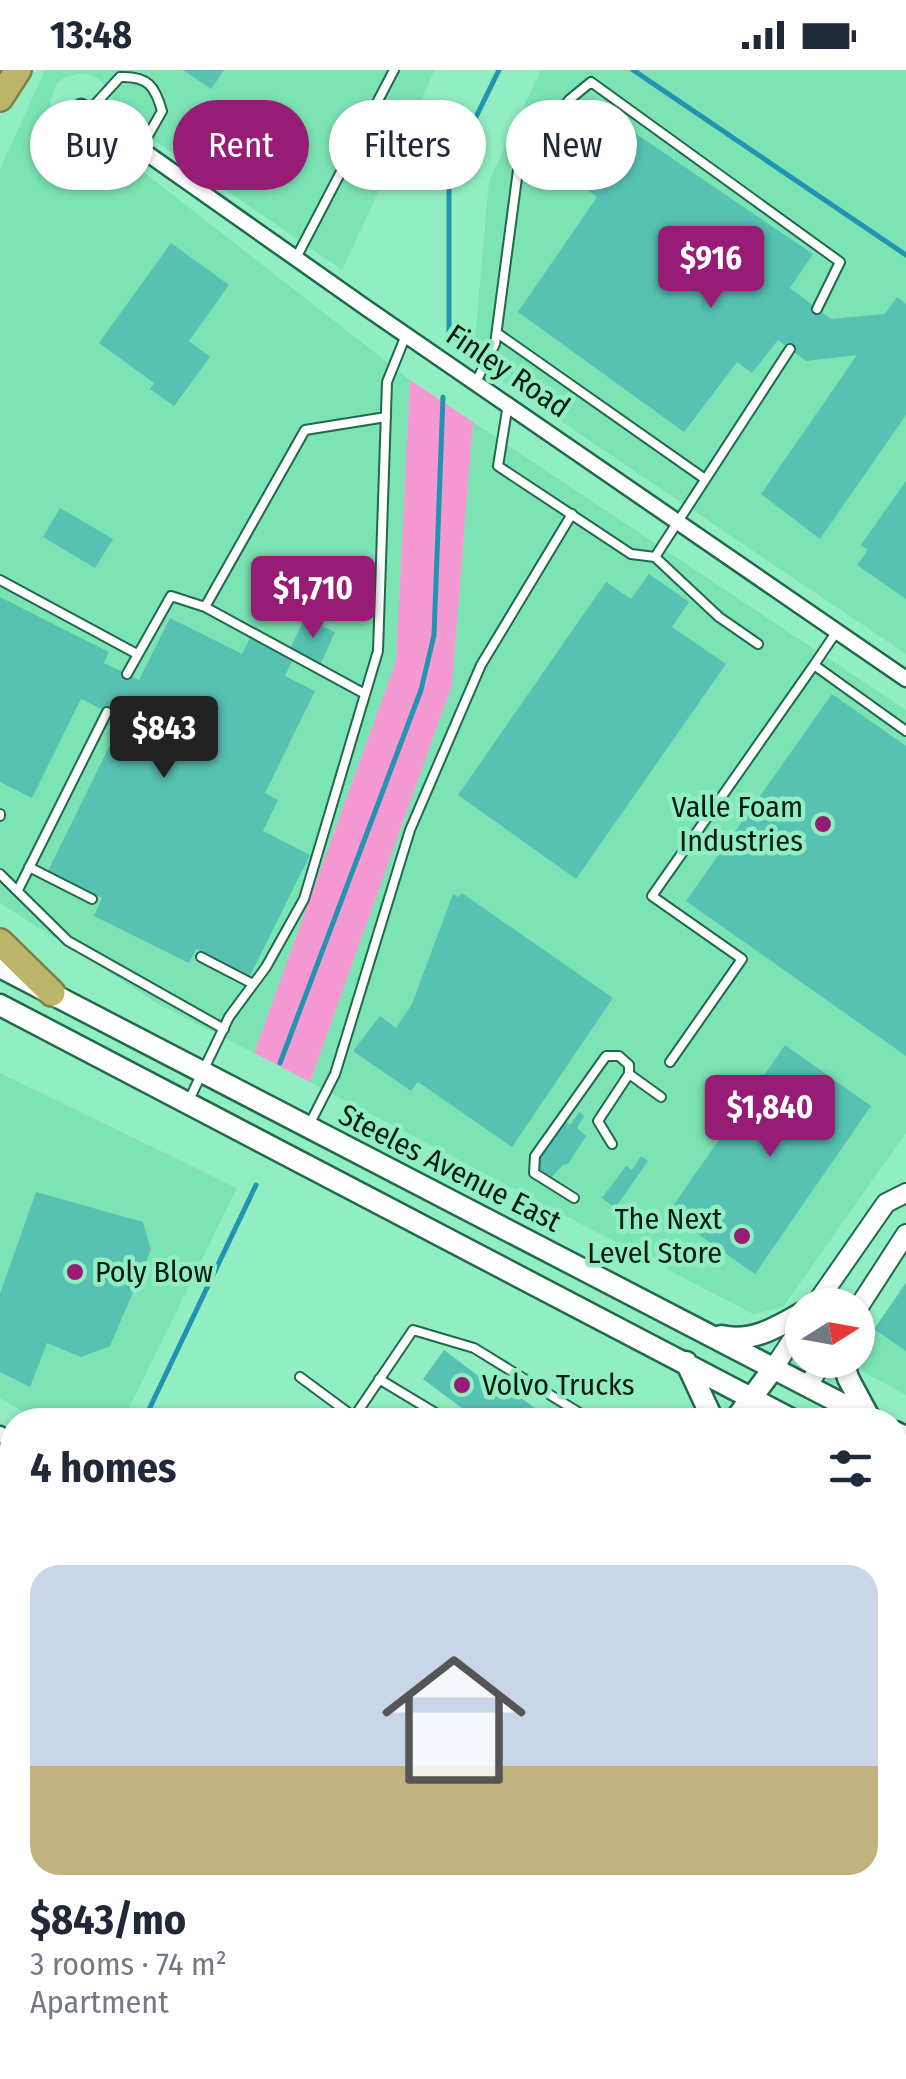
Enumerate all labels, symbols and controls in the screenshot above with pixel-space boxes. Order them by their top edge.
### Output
text: 13:48 [50,12,132,58]
chip: Buy [30,100,153,190]
chip: Rent [173,100,309,190]
chip: Filters [329,100,486,190]
chip: New [506,100,637,190]
pin: $916 [652,226,770,311]
text: $916 [680,239,742,277]
street label: Finley Road [440,317,576,425]
pin: $1,710 [232,556,394,641]
text: $1,710 [273,569,353,607]
pin: $843 [105,696,223,781]
text: $843 [132,709,196,747]
place label: Valle Foam Industries [672,789,803,859]
marker: Valle Foam Industries [812,813,834,835]
pin: $1,840 [689,1075,851,1160]
text: $1,840 [727,1088,813,1126]
street label: Steeles Avenue East [333,1096,567,1240]
place label: The Next Level Store [587,1201,722,1271]
marker: The Next Level Store [731,1225,753,1247]
place label: Poly Blow [95,1254,214,1290]
marker: Poly Blow [64,1261,86,1283]
north arrow [785,1288,875,1378]
map controls [785,1288,875,1378]
place label: Volvo Trucks [482,1367,635,1403]
marker: Volvo Trucks [451,1374,473,1396]
icon: filters [823,1441,878,1496]
text: 4 homes [30,1443,177,1493]
icon: home [364,1630,544,1810]
text: $843/mo [30,1895,186,1945]
text: 3 rooms · 74 m² [30,1945,227,1983]
text: Apartment [30,1983,169,2021]

